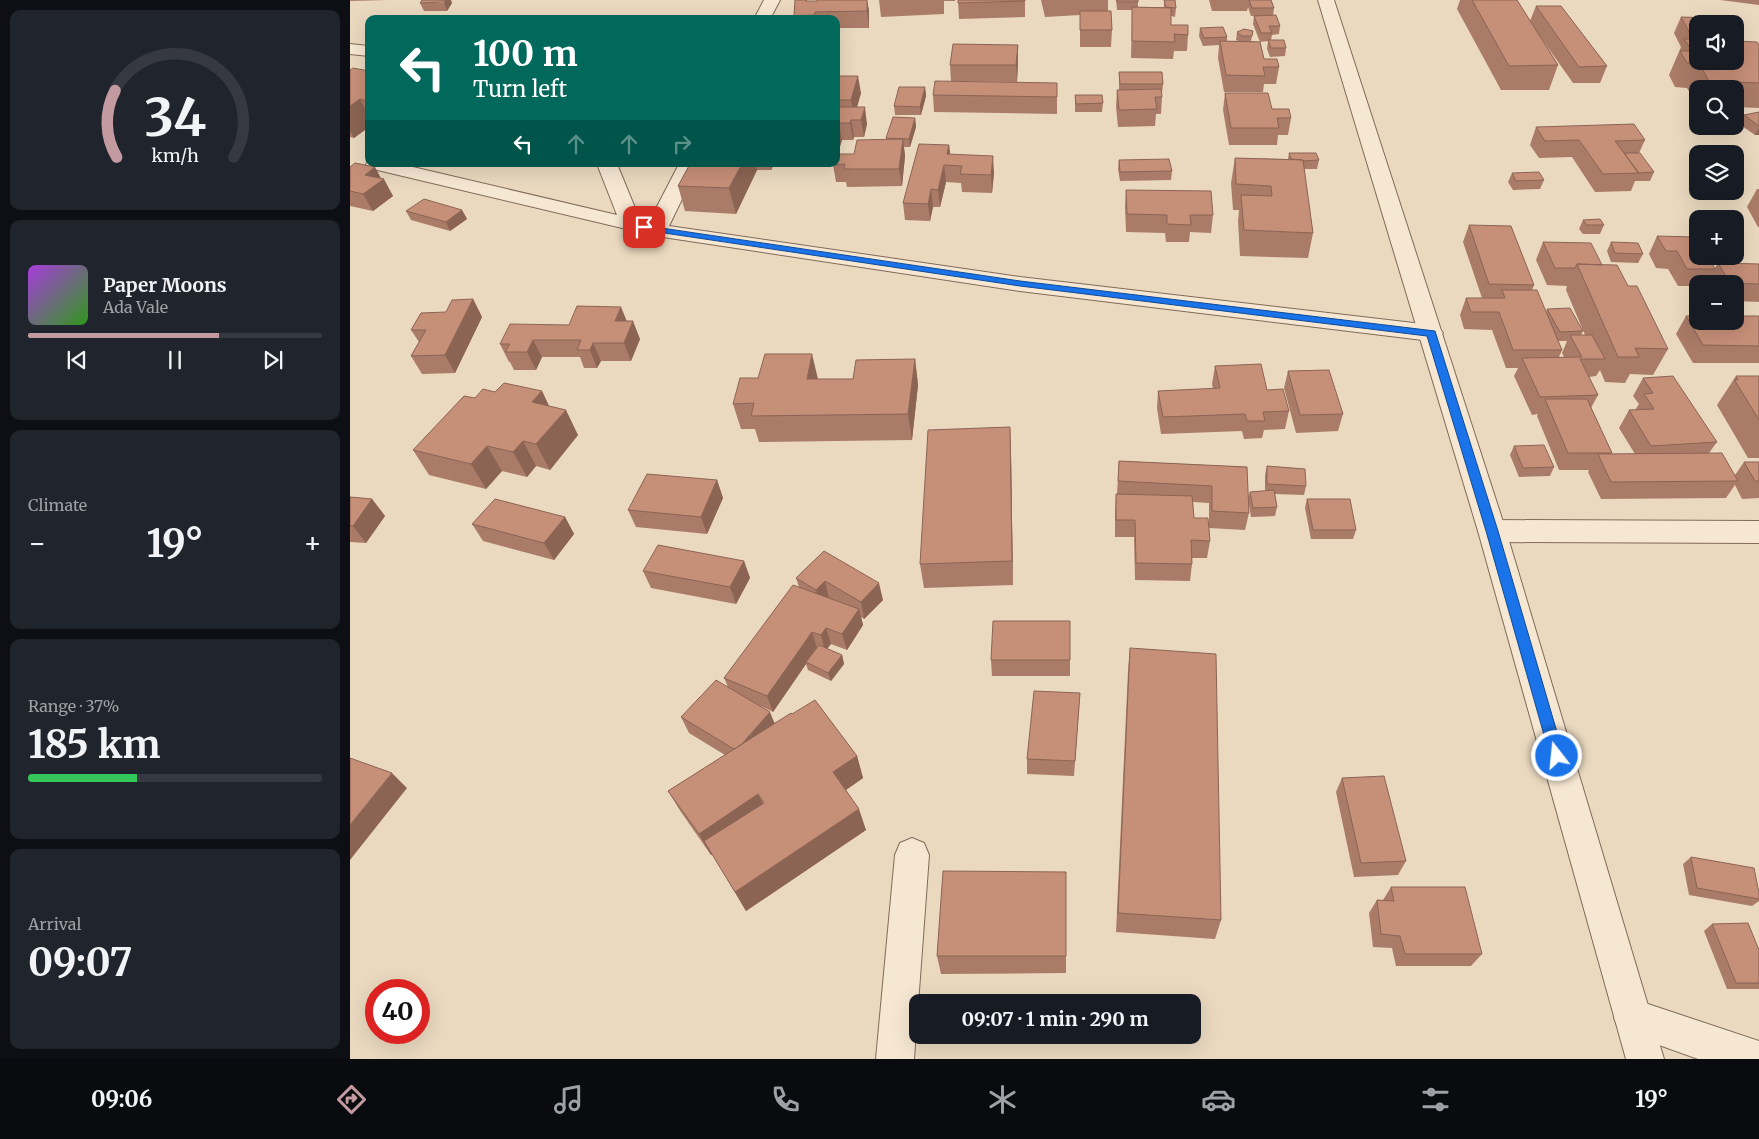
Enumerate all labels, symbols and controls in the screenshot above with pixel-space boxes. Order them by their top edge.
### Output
map controls [1689,15,1744,330]
button: sound [1689,15,1744,70]
text: 100 m [473,32,578,76]
icon: left [390,35,455,100]
text: Turn left [473,75,567,103]
button: search [1689,80,1744,135]
text: 34 [144,85,206,150]
icon: left [509,130,537,158]
icon: ahead [562,130,590,158]
icon: ahead [615,130,643,158]
icon: right [668,130,696,158]
text: km/h [151,144,199,167]
button: layers [1689,145,1744,200]
pin [623,206,665,248]
button: + [1689,210,1744,265]
icon: arrive [630,213,658,241]
text: Paper Moons [103,273,227,297]
button: − [1689,275,1744,330]
text: Ada Vale [103,297,168,317]
icon: previous [63,346,91,374]
icon: pause [161,346,189,374]
icon: next [259,346,287,374]
text: Climate [28,495,87,515]
text: 19° [147,520,204,567]
text: − [28,525,47,561]
text: + [303,525,322,561]
text: Range · 37% [28,696,119,716]
text: 185 km [28,721,161,768]
position arrow [1530,729,1582,781]
text: Arrival [28,914,81,934]
text: 09:07 [28,939,132,986]
speed limit sign: 40 [365,979,430,1044]
text: 09:07 · 1 min · 290 m [962,1007,1149,1031]
icon: directions [334,1082,369,1117]
icon: music [551,1082,586,1117]
icon: phone [768,1082,803,1117]
icon: climate [985,1082,1020,1117]
icon: car [1201,1082,1236,1117]
icon: filters [1418,1082,1453,1117]
text: 09:06 [91,1085,152,1113]
text: 19° [1635,1085,1668,1113]

